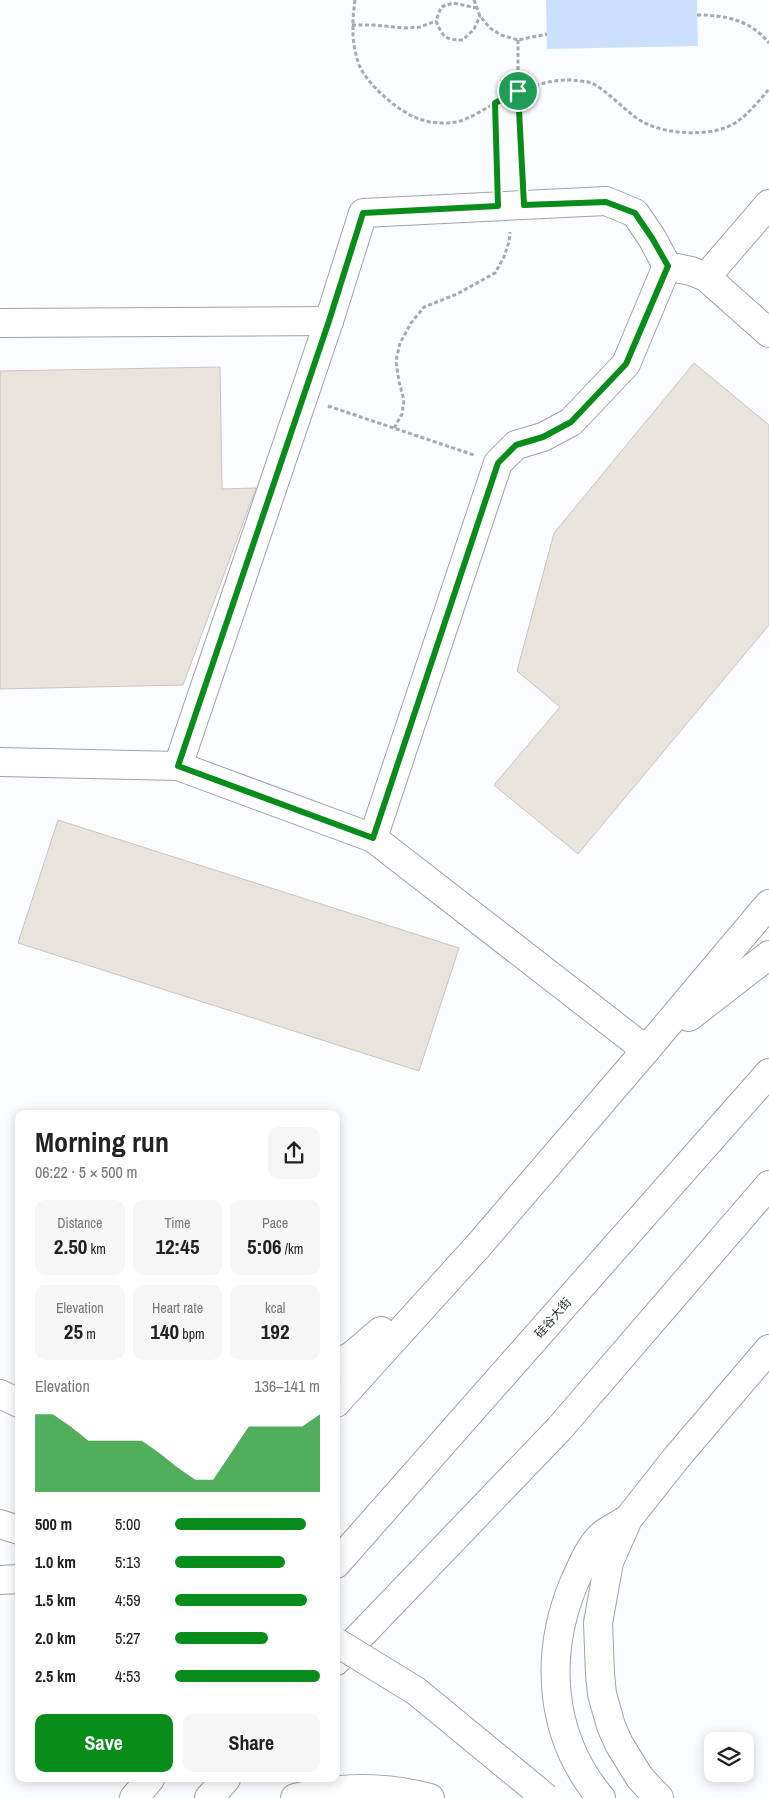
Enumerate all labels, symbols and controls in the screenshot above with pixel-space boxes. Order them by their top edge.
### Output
pin [497,70,539,112]
icon: arrive [504,77,532,105]
text: Morning run [35,1123,169,1161]
button: share [268,1127,320,1179]
text: 06:22 · 5 × 500 m [35,1161,138,1183]
text: Distance [57,1214,102,1232]
text: Time [165,1214,190,1232]
text: Pace [262,1214,288,1232]
text: 2.50 [54,1232,87,1261]
text: 12:45 [155,1232,200,1261]
text: 5:06 [247,1232,282,1261]
text: km [87,1240,106,1258]
text: /km [282,1240,303,1258]
street label: 硅谷大街 [531,1295,575,1341]
text: Elevation [56,1299,104,1317]
text: Heart rate [152,1299,203,1317]
text: kcal [265,1299,285,1317]
text: 25 [64,1317,83,1346]
text: 140 [150,1317,179,1346]
text: 192 [261,1317,290,1346]
text: m [83,1325,96,1343]
text: bpm [179,1325,205,1343]
text: Elevation [35,1375,90,1397]
text: 136–141 m [254,1375,320,1397]
text: 500 m [35,1513,72,1535]
text: 5:00 [115,1513,141,1535]
text: 1.0 km [35,1551,76,1573]
text: 5:13 [115,1551,141,1573]
text: 1.5 km [35,1589,76,1611]
text: 4:59 [115,1589,141,1611]
text: 2.0 km [35,1627,76,1649]
text: 5:27 [115,1627,141,1649]
text: 2.5 km [35,1665,76,1687]
text: 4:53 [115,1665,141,1687]
button: Save [35,1714,173,1772]
button: Share [183,1714,320,1772]
map controls [704,1732,754,1782]
button: layers [704,1732,754,1782]

